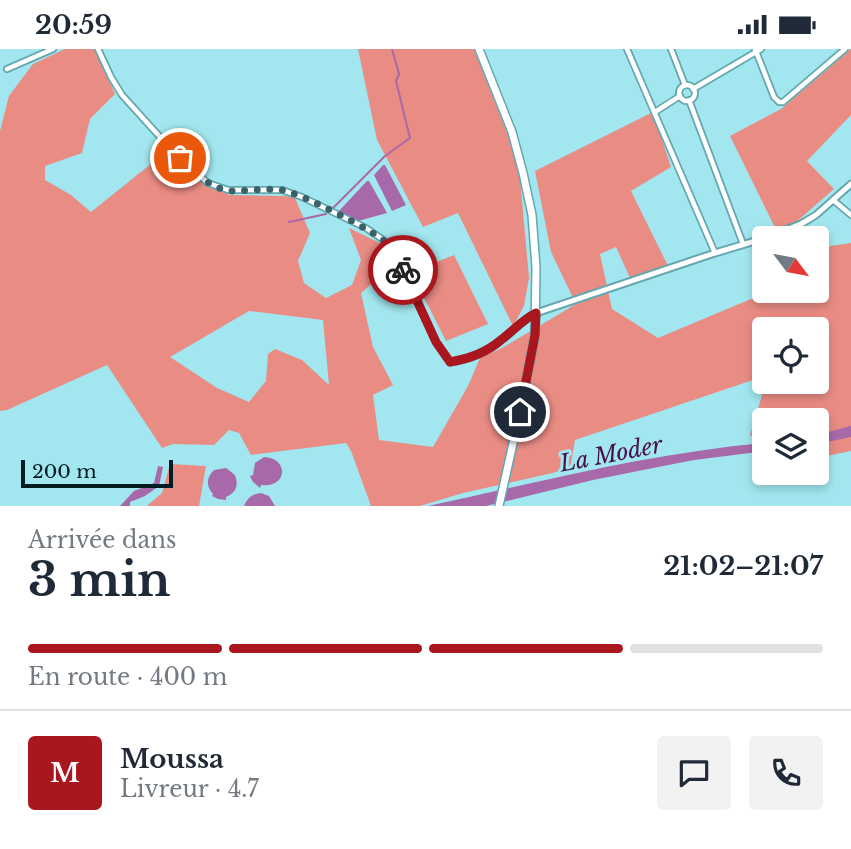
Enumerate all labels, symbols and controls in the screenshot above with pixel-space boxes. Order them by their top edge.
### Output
text: 20:59 [35,9,112,41]
pin [150,128,210,188]
icon: bag [161,139,199,177]
north arrow [752,226,830,303]
map controls [752,226,829,485]
courier [368,235,438,305]
icon: bike [384,251,422,289]
button: locate [752,317,829,394]
pin [490,382,550,442]
icon: home [501,393,539,431]
button: layers [752,408,829,485]
water label: La Moder [556,430,666,478]
scale bar [21,457,173,489]
text: 200 m [32,460,97,483]
text: Arrivée dans [28,526,176,554]
text: 21:02–21:07 [663,550,823,582]
text: 3 min [28,551,170,608]
text: En route · 400 m [28,663,228,691]
button: chat [657,736,731,810]
button: phone [749,736,823,810]
text: Moussa [120,743,224,775]
text: M [50,757,80,789]
text: Livreur · 4.7 [120,775,259,803]

